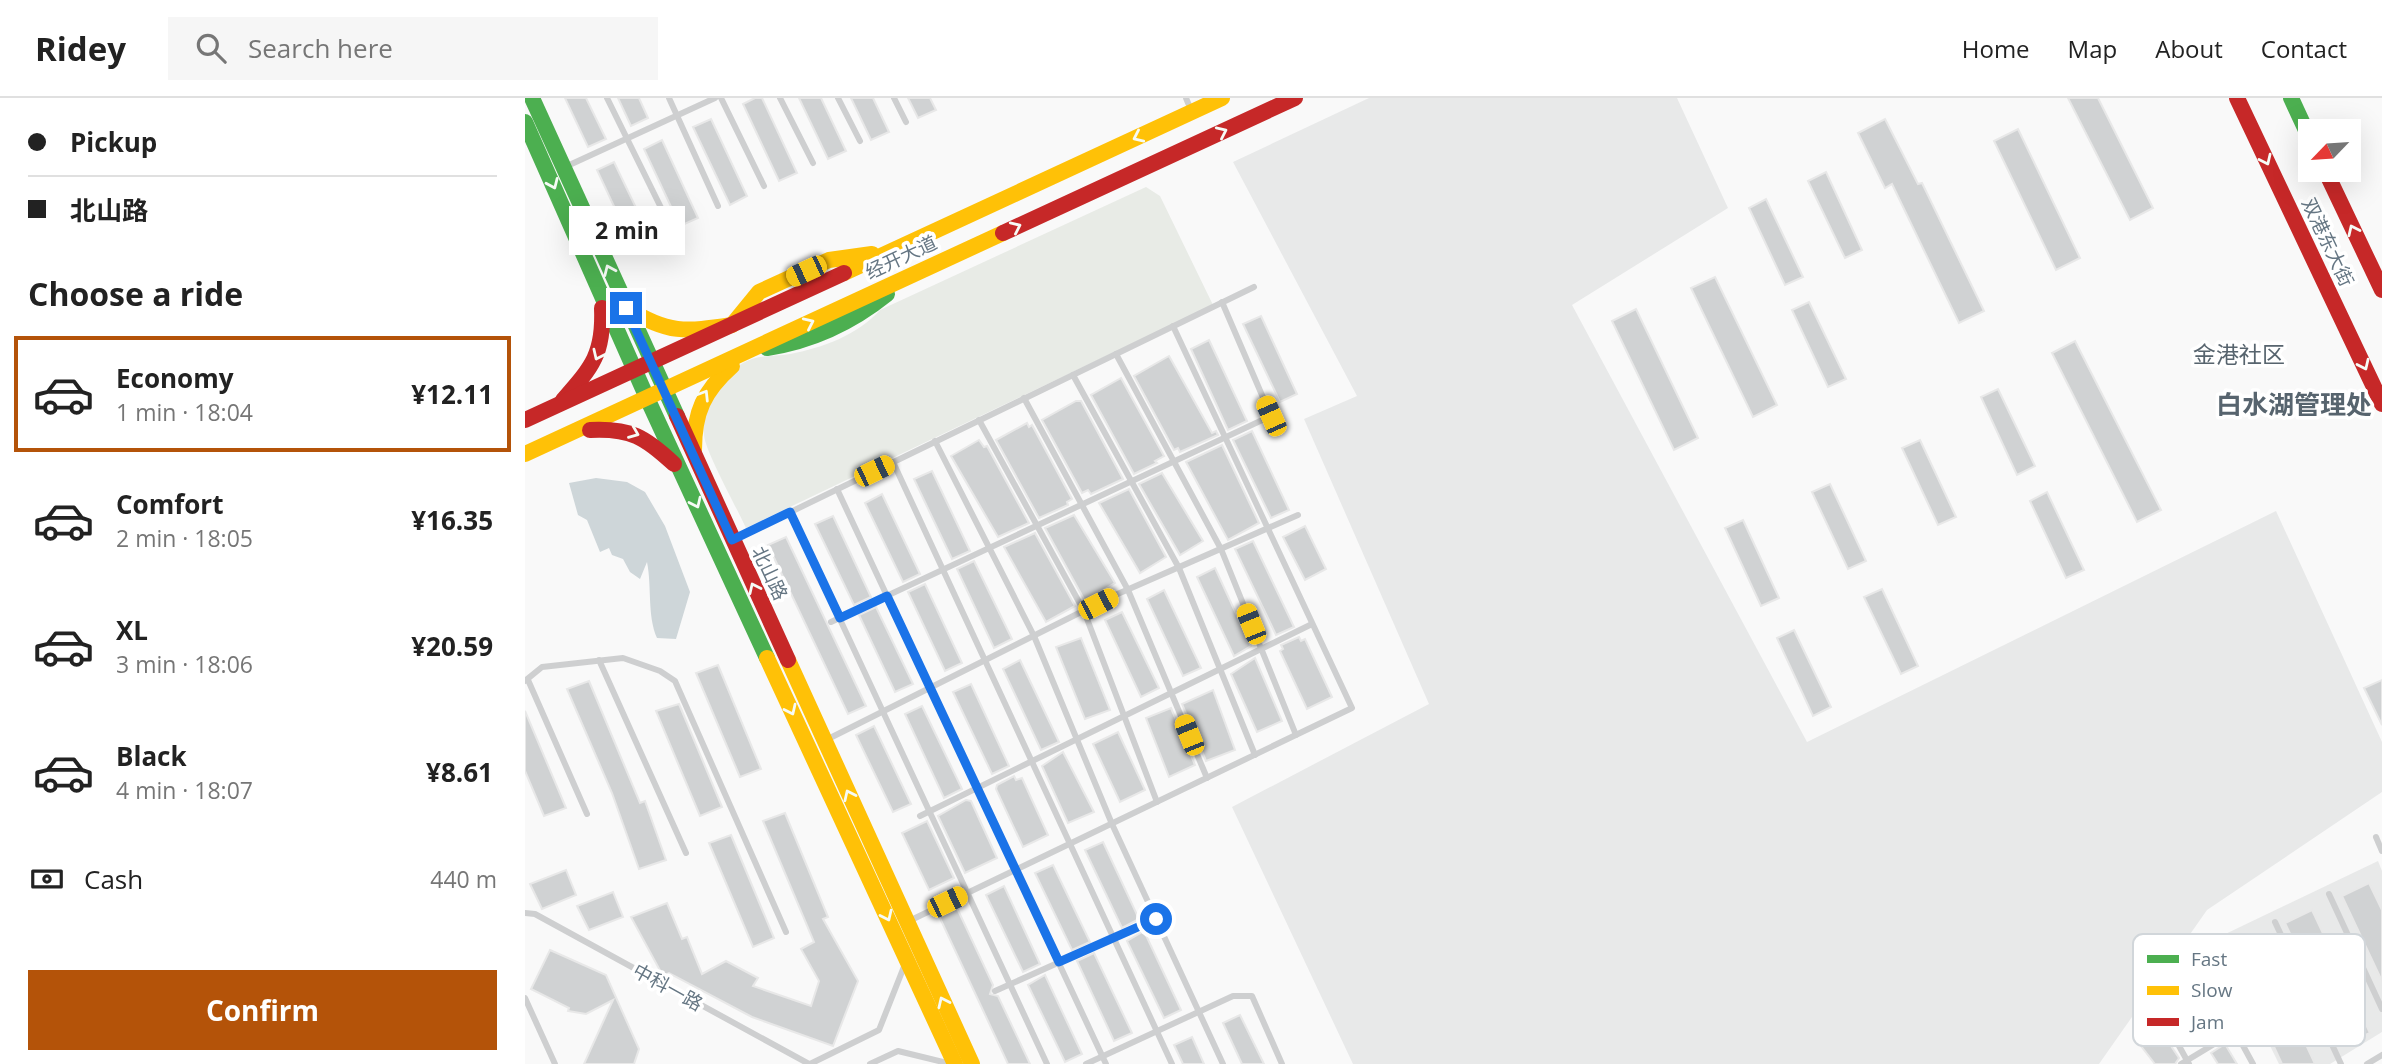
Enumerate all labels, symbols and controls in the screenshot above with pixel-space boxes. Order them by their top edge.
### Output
search box [168,17,658,80]
text: Ridey [35,26,126,71]
icon: search [192,29,230,67]
text: Search here [248,30,393,66]
text: Home [1962,32,2030,65]
text: Map [2068,32,2117,65]
text: About [2155,32,2223,65]
text: Contact [2261,32,2347,65]
north arrow [2298,119,2361,182]
map controls [2298,119,2361,182]
text: Pickup [70,124,157,160]
one-way arrow [1215,126,1227,140]
one-way arrow [1133,129,1145,143]
one-way arrow [2258,153,2272,165]
one-way arrow [545,177,559,189]
text: 北山路 [70,192,148,228]
street label: 双港东大街 [2296,193,2360,291]
callout: 2 min [568,206,684,256]
text: 2 min [595,214,659,246]
one-way arrow [1009,221,1021,235]
one-way arrow [2348,225,2362,237]
street label: 经开大道 [861,229,941,285]
car [783,253,830,289]
one-way arrow [603,265,617,277]
text: Choose a ride [28,272,243,315]
route end [610,292,642,324]
one-way arrow [802,317,814,331]
district label: 金港社区 [2193,338,2285,370]
one-way arrow [592,348,606,360]
one-way arrow [2355,358,2369,370]
text: Economy [116,360,234,396]
icon: car [32,363,95,426]
text: ¥12.11 [411,376,493,412]
district label: 白水湖管理处 [2216,386,2372,422]
one-way arrow [696,389,709,402]
car [1253,393,1290,439]
text: 1 min · 18:04 [116,396,253,428]
one-way arrow [627,425,639,439]
car [851,452,898,490]
text: Comfort [116,486,223,522]
icon: car [32,489,95,552]
one-way arrow [688,496,702,509]
text: ¥16.35 [411,502,493,538]
text: 2 min · 18:05 [116,522,253,554]
street label: 北山路 [746,542,794,604]
one-way arrow [748,583,762,595]
car [1075,585,1122,623]
car [1234,601,1269,647]
text: XL [116,612,148,648]
icon: car [32,615,95,678]
text: ¥20.59 [411,628,493,664]
text: 3 min · 18:06 [116,648,253,680]
one-way arrow [783,703,797,715]
car [1172,712,1207,758]
text: Black [116,738,187,774]
icon: car [32,741,95,804]
text: ¥8.61 [426,754,493,790]
text: 4 min · 18:07 [116,774,253,806]
one-way arrow [843,790,857,802]
icon: cash [28,860,66,898]
text: Cash [84,861,143,897]
text: 440 m [430,863,497,895]
car [924,883,971,921]
route start [1140,903,1172,935]
one-way arrow [879,909,893,922]
legend [2133,934,2365,1046]
text: Fast [2191,946,2227,972]
street label: 中科一路 [628,957,708,1017]
button: Confirm [28,970,497,1050]
text: Slow [2191,977,2233,1003]
one-way arrow [937,997,951,1009]
text: Jam [2189,1009,2224,1035]

